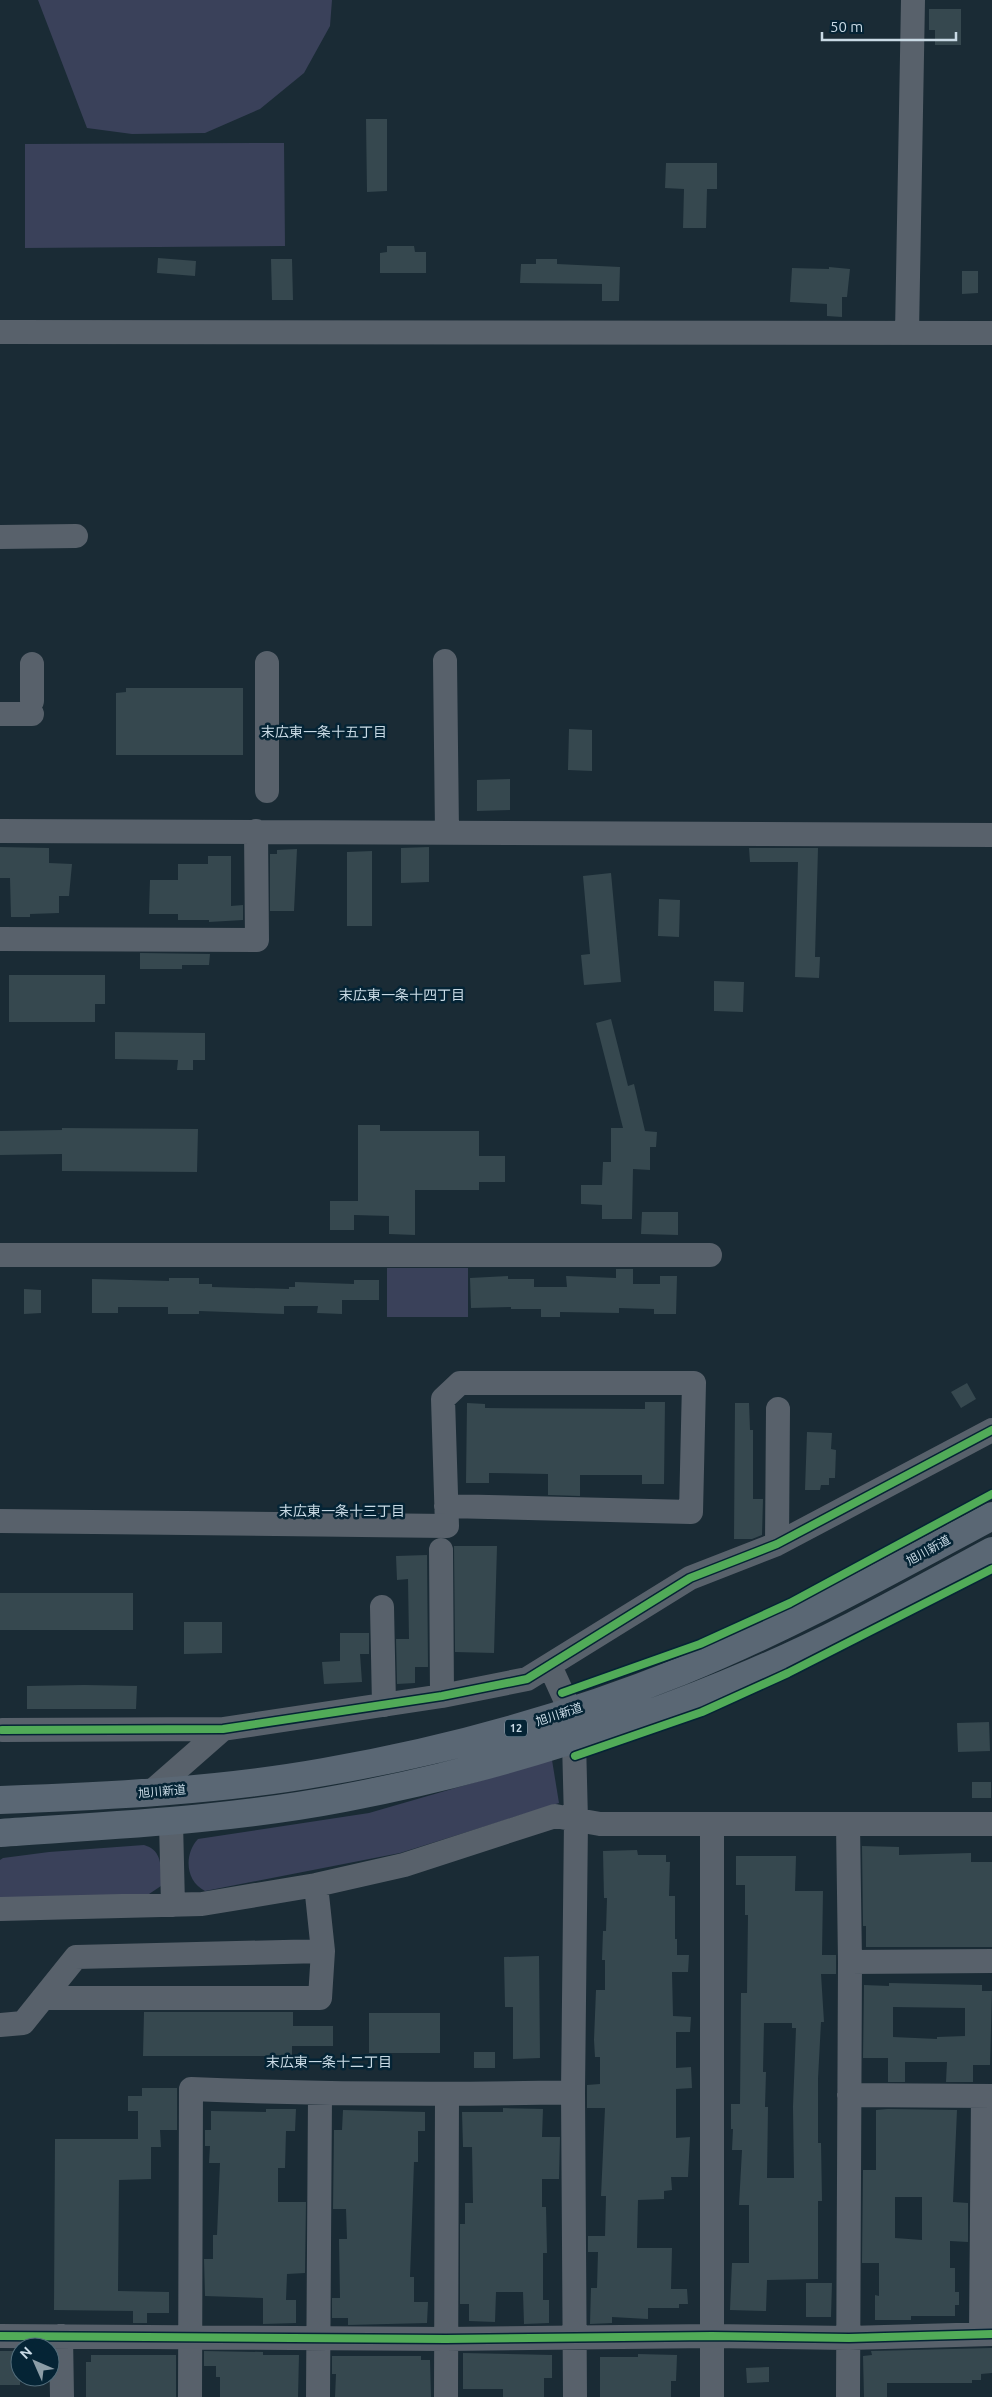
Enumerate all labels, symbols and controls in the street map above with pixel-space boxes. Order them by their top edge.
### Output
scale bar [822,10,956,42]
text: 50 m [830,18,863,35]
district label: 末広東一条十五丁目 [261,724,387,740]
district label: 末広東一条十四丁目 [339,987,465,1003]
district label: 末広東一条十三丁目 [279,1503,405,1519]
street label: 旭川新道 [904,1533,952,1567]
street label: 旭川新道 [534,1700,584,1728]
road number: 12 [505,1720,527,1736]
street label: 旭川新道 [138,1782,186,1800]
district label: 末広東一条十二丁目 [266,2054,392,2070]
north arrow [10,2337,60,2387]
text: N [16,2343,35,2362]

